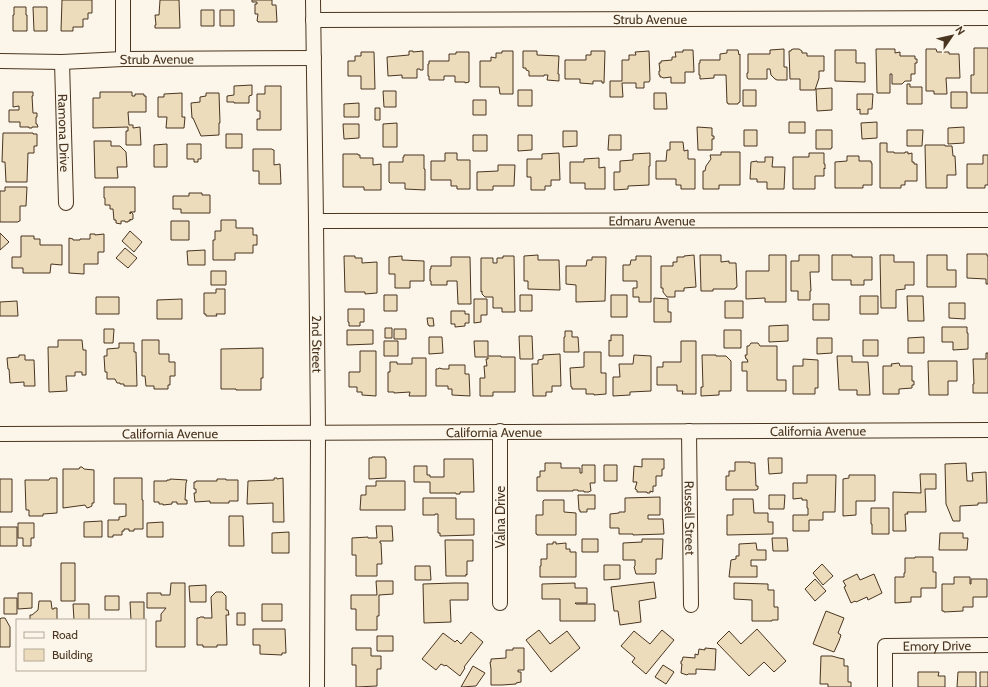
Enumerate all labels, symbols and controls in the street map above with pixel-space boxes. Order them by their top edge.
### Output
street label: Strub Avenue [613,11,687,27]
north arrow [932,16,972,56]
text: N [952,23,968,38]
street label: Strub Avenue [120,51,194,67]
street label: Ramona Drive [55,94,73,173]
street label: Edmaru Avenue [608,212,696,229]
street label: 2nd Street [309,315,325,374]
street label: California Avenue [770,422,866,439]
street label: California Avenue [446,424,542,440]
street label: California Avenue [122,425,218,442]
street label: Russell Street [682,481,698,556]
street label: Valna Drive [492,486,508,548]
legend [16,619,146,671]
text: Road [52,627,78,642]
street label: Emory Drive [903,637,972,654]
text: Building [52,647,94,662]

